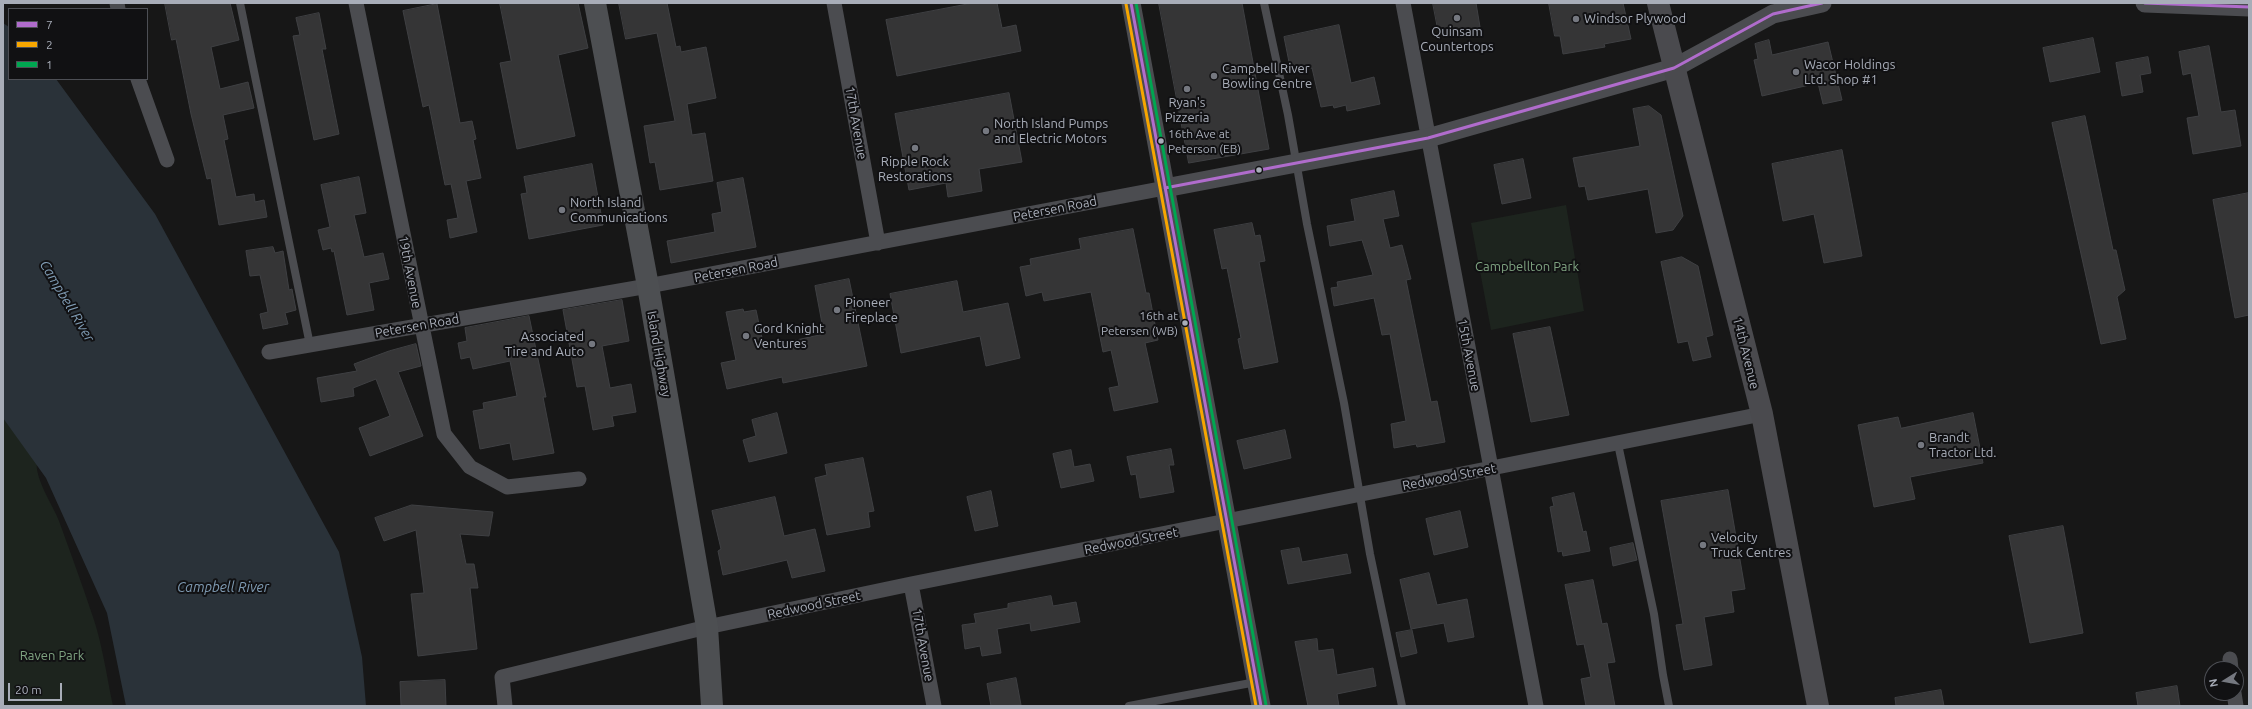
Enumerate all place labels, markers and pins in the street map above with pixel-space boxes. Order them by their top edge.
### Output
place label: Windsor Plywood [1584,11,1686,27]
marker: Quinsam Countertops [1452,13,1462,23]
marker: Windsor Plywood [1571,14,1581,24]
place label: Quinsam Countertops [1420,24,1494,55]
place label: Wacor Holdings Ltd. Shop #1 [1804,57,1895,88]
place label: Campbell River Bowling Centre [1222,61,1312,92]
marker: Wacor Holdings Ltd. Shop #1 [1791,67,1801,77]
marker: Campbell River Bowling Centre [1209,71,1219,81]
marker: Ryan's Pizzeria [1182,84,1192,94]
place label: Ryan's Pizzeria [1165,95,1209,126]
place label: North Island Pumps and Electric Motors [994,116,1108,147]
marker: North Island Pumps and Electric Motors [981,126,991,136]
place label: 16th Ave at Peterson (EB) [1168,127,1241,155]
marker: 16th Ave at Peterson (EB) [1156,136,1166,146]
marker: Ripple Rock Restorations [910,143,920,153]
place label: Ripple Rock Restorations [878,154,952,185]
unlabelled marker [1254,165,1264,175]
place label: North Island Communications [570,195,668,226]
marker: North Island Communications [557,205,567,215]
place label: Pioneer Fireplace [845,295,898,326]
marker: Pioneer Fireplace [832,305,842,315]
place label: 16th at Petersen (WB) [1101,309,1178,337]
marker: 16th at Petersen (WB) [1180,318,1190,328]
place label: Gord Knight Ventures [754,321,824,352]
place label: Associated Tire and Auto [505,329,584,360]
marker: Gord Knight Ventures [741,331,751,341]
marker: Associated Tire and Auto [587,339,597,349]
place label: Brandt Tractor Ltd. [1929,430,1997,461]
marker: Brandt Tractor Ltd. [1916,440,1926,450]
place label: Velocity Truck Centres [1711,530,1791,561]
marker: Velocity Truck Centres [1698,540,1708,550]

